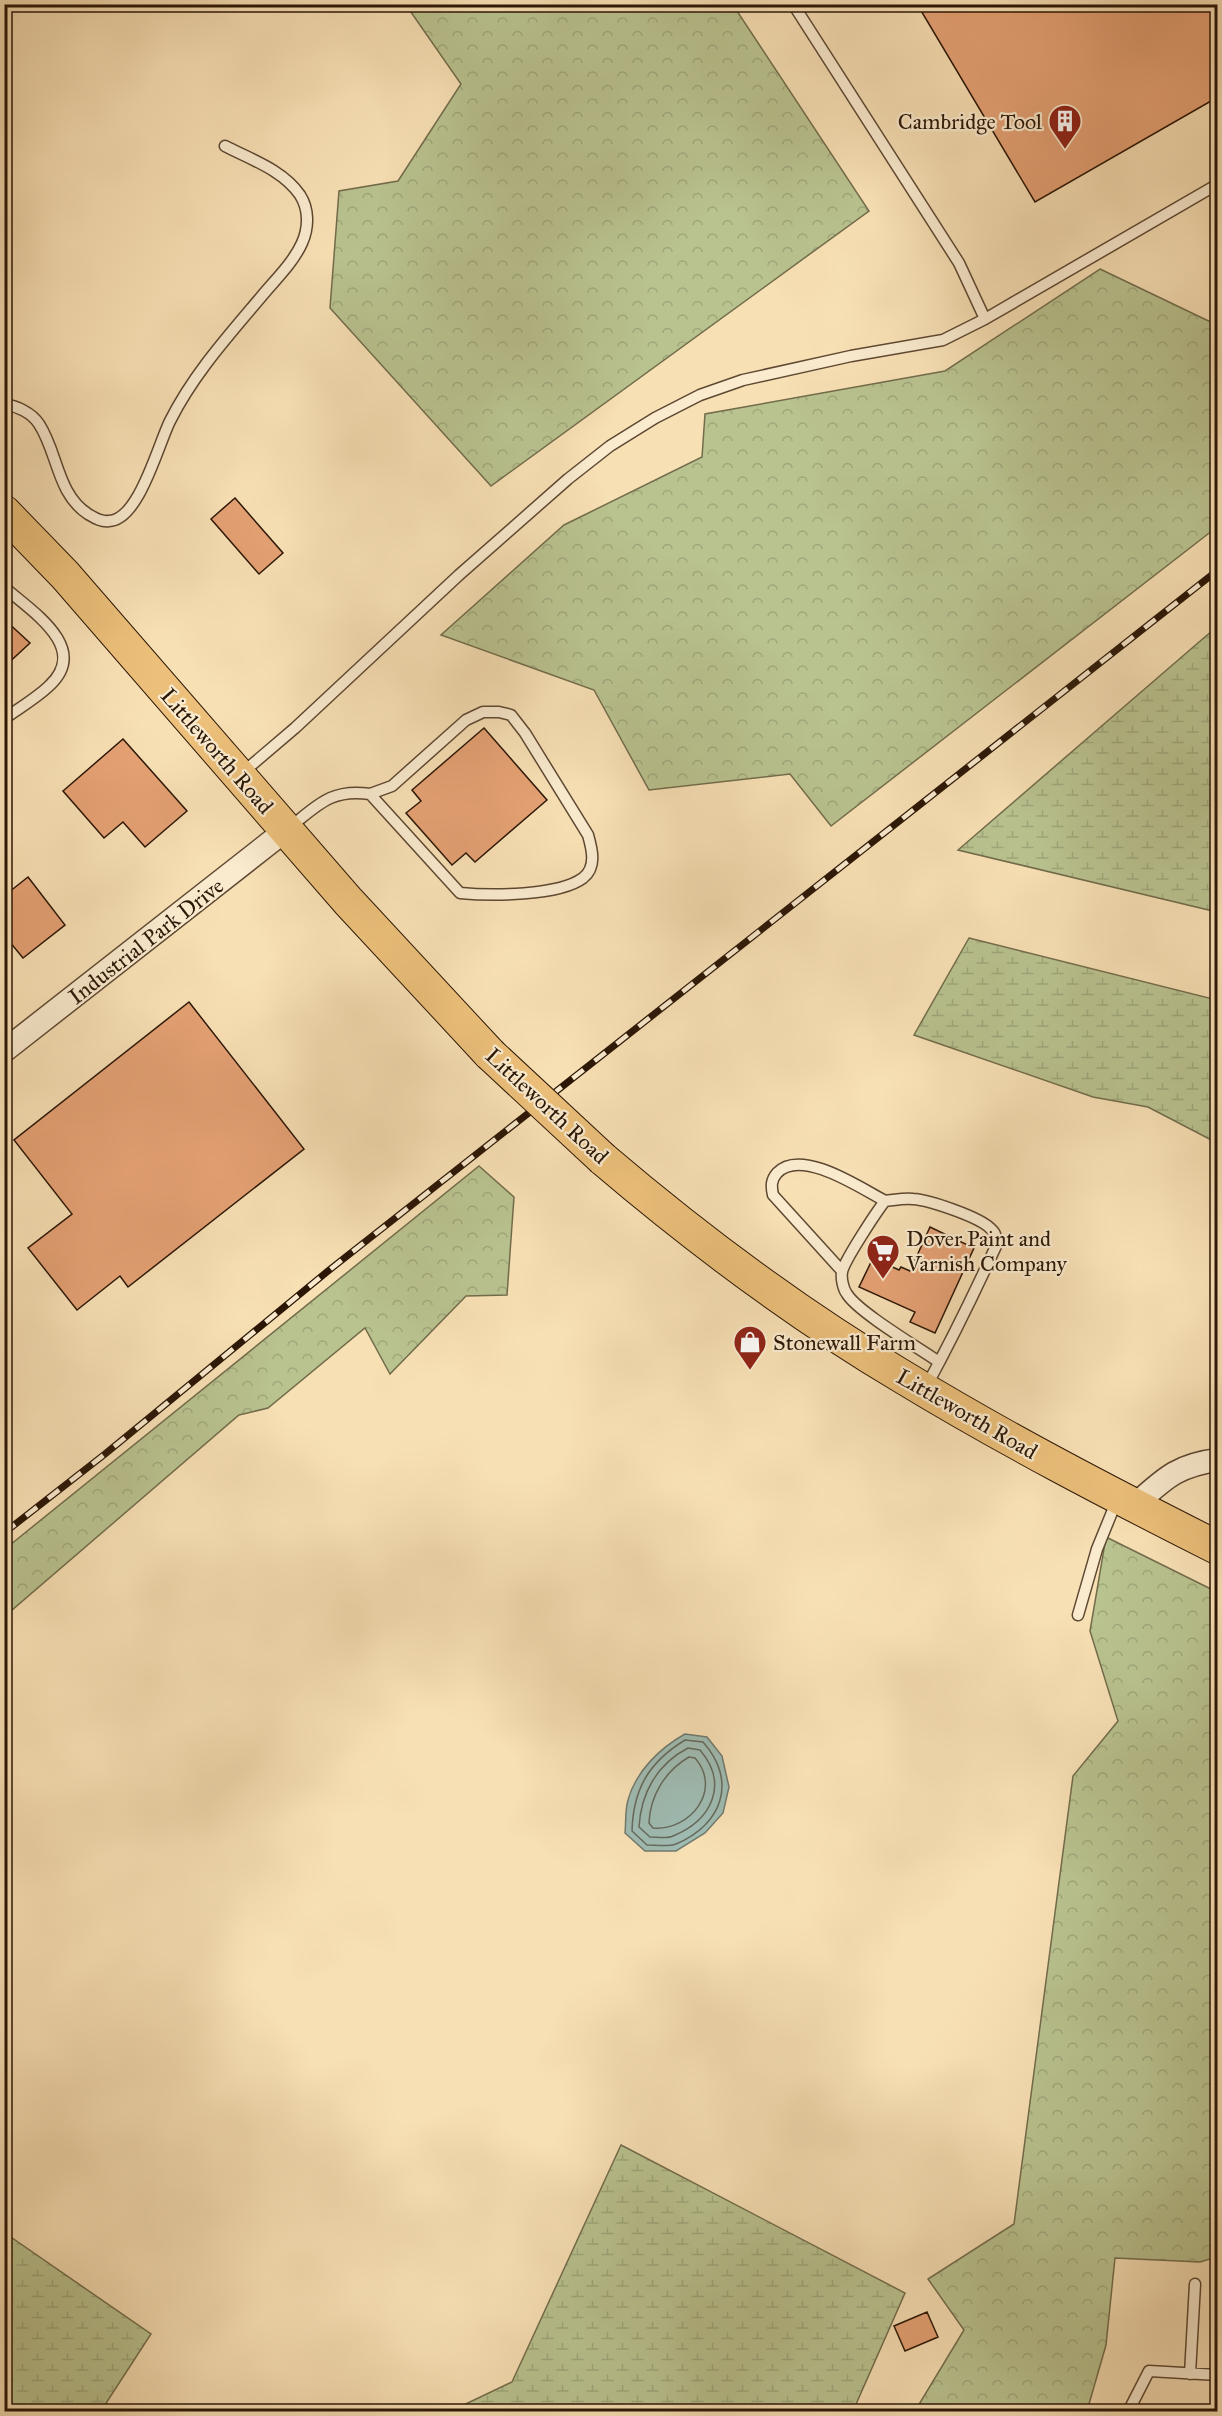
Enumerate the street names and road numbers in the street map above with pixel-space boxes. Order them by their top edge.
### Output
street label: Littleworth Road [155,682,279,820]
street label: Industrial Park Drive [63,872,229,1010]
street label: Littleworth Road [480,1042,614,1170]
street label: Littleworth Road [892,1363,1042,1465]

